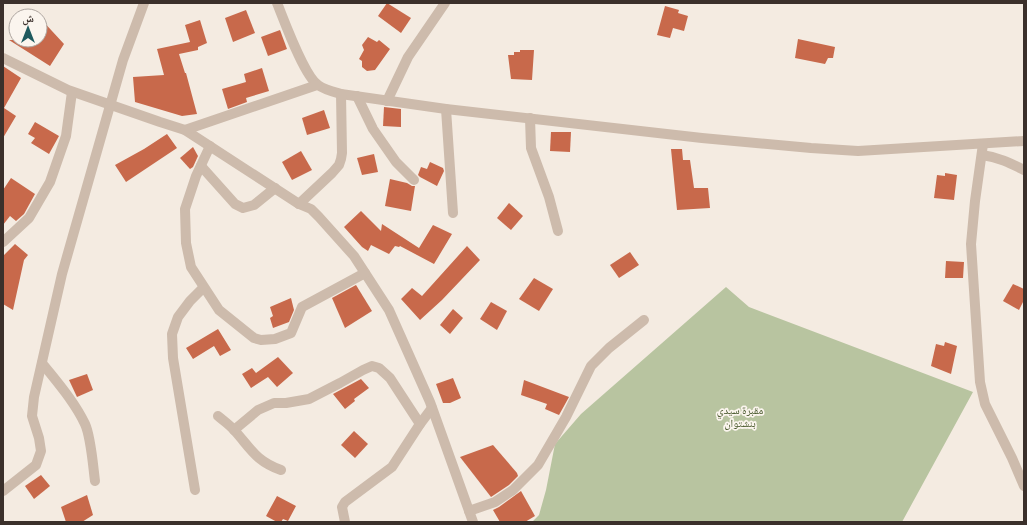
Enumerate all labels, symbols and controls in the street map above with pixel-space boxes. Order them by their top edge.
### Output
north arrow [8,8,48,48]
text: ش [22,11,34,26]
park label: مقبرة سيدي بنشتوان [717,403,763,430]

